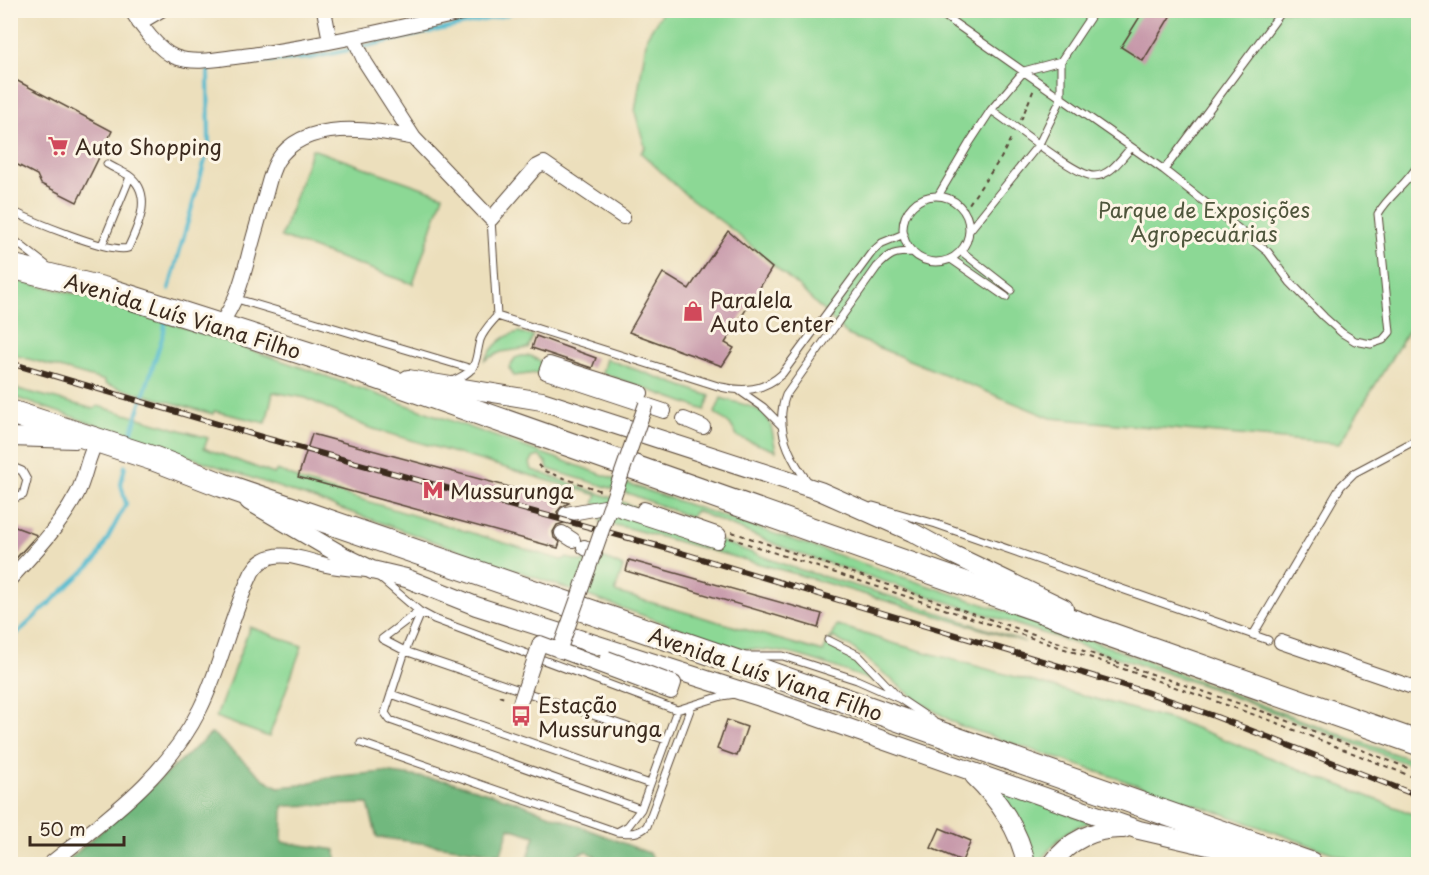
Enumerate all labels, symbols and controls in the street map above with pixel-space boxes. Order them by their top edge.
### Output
place label: Auto Shopping [75,130,222,162]
supermarket icon: Auto Shopping [46,134,70,158]
park label: Parque de Exposições Agropecuárias [1098,193,1310,249]
street label: Avenida Luís Viana Filho [61,264,305,366]
place label: Paralela Auto Center [710,283,834,339]
shop icon: Paralela Auto Center [681,299,705,323]
place label: Mussurunga [450,474,573,506]
metro station icon: Mussurunga [421,478,445,502]
street label: Avenida Luís Viana Filho [645,618,887,728]
place label: Estação Mussurunga [538,688,661,744]
bus stop icon: Estação Mussurunga [509,704,533,728]
scale bar [30,809,124,847]
text: 50 m [39,815,86,842]

